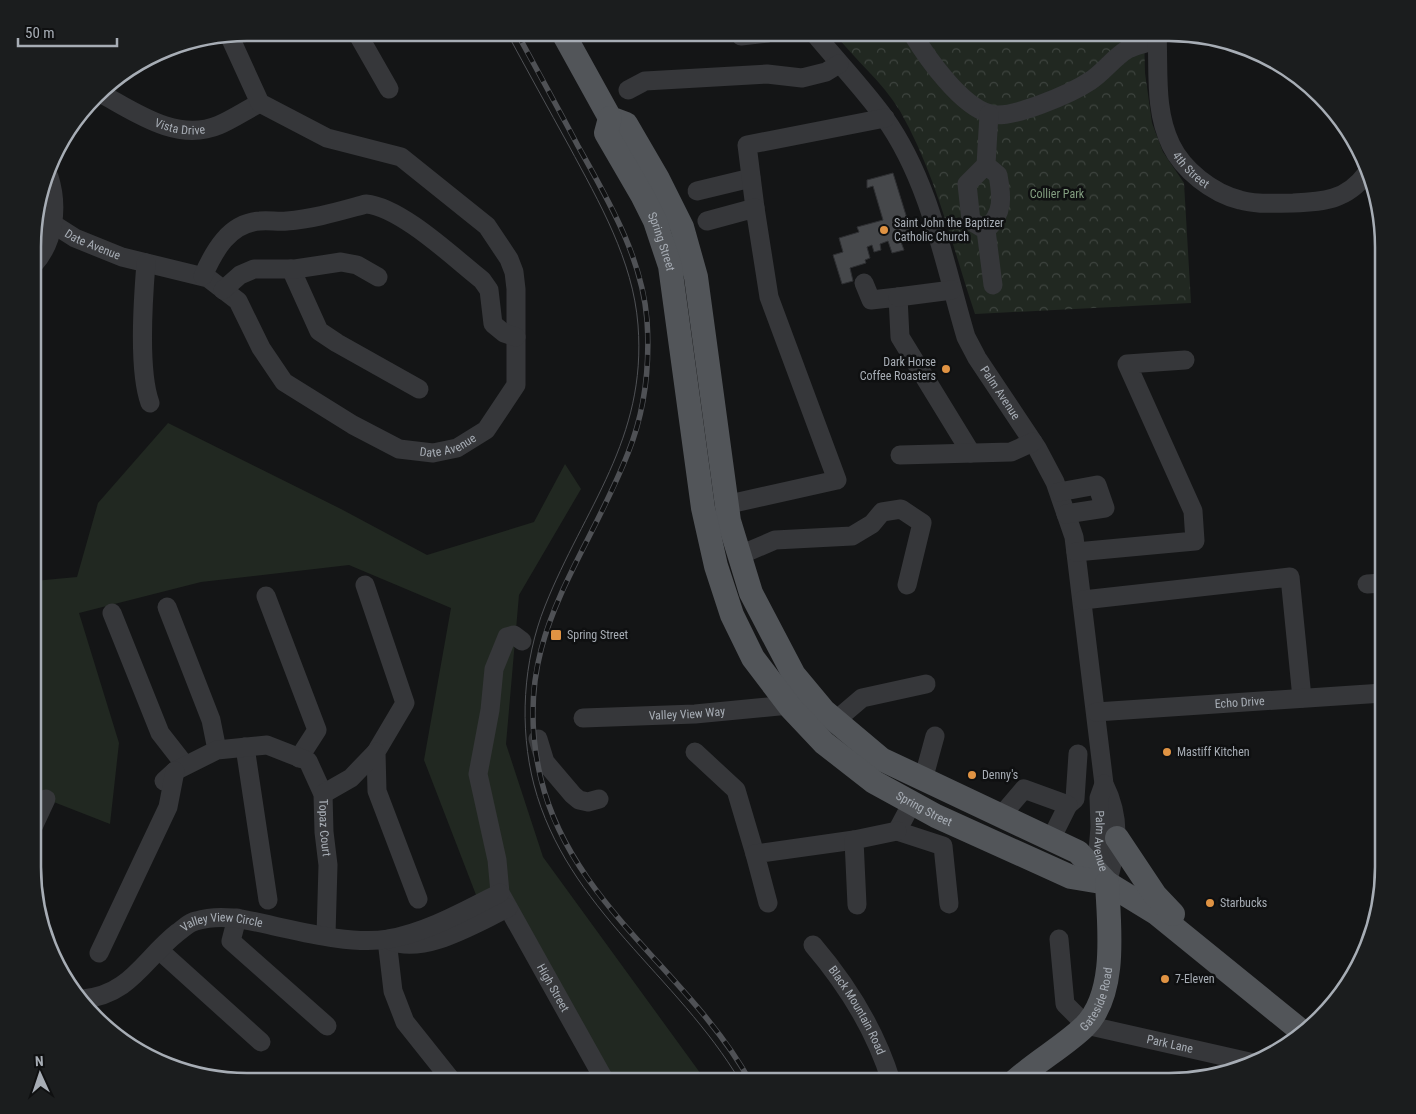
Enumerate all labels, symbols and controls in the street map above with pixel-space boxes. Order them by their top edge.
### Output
scale bar [18,15,116,47]
text: 50 m [25,24,55,42]
street label: Vista Drive [153,116,206,137]
street label: 4th Street [1170,149,1212,191]
park label: Collier Park [1030,187,1085,201]
street label: Spring Street [645,210,678,272]
place label: Saint John the Baptizer Catholic Church [894,216,1004,244]
marker: Saint John the Baptizer Catholic Church [878,224,890,236]
street label: Date Avenue [62,226,123,263]
place label: Dark Horse Coffee Roasters [860,355,936,383]
marker: Dark Horse Coffee Roasters [940,363,952,375]
street label: Palm Avenue [977,363,1023,423]
street label: Date Avenue [419,431,479,460]
marker: Spring Street [549,628,563,642]
place label: Spring Street [567,628,629,642]
street label: Echo Drive [1214,694,1265,711]
street label: Valley View Way [649,704,726,723]
place label: Mastiff Kitchen [1177,745,1250,759]
marker: Mastiff Kitchen [1161,746,1173,758]
place label: Denny's [982,768,1018,782]
marker: Denny's [966,769,978,781]
street label: Spring Street [894,788,955,829]
street label: Topaz Court [316,799,334,858]
street label: Palm Avenue [1091,810,1111,873]
place label: Starbucks [1220,896,1267,910]
marker: Starbucks [1204,897,1216,909]
street label: Valley View Circle [178,910,265,935]
street label: High Street [534,961,572,1015]
street label: Black Mountain Road [826,963,888,1057]
street label: Gateside Road [1077,966,1115,1034]
place label: 7-Eleven [1175,972,1215,986]
marker: 7-Eleven [1159,973,1171,985]
street label: Park Lane [1145,1032,1195,1056]
north arrow [15,1049,65,1099]
text: N [35,1053,44,1069]

